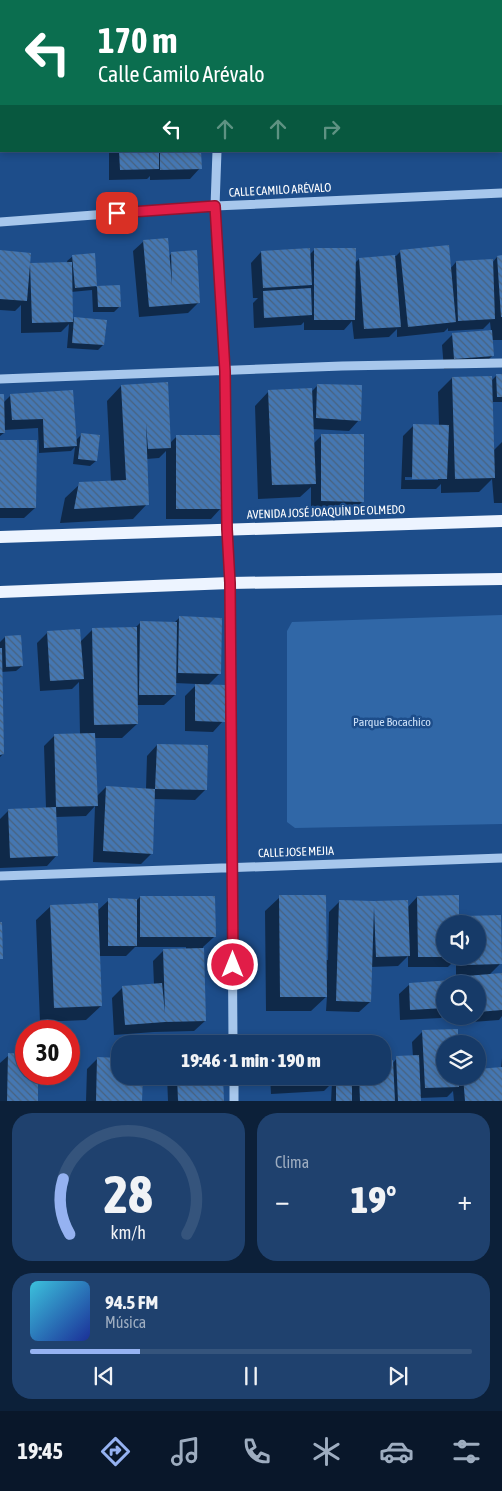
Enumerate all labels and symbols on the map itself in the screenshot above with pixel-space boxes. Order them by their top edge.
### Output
street label: CALLE CAMILO ARÉVALO [228,180,332,200]
pin [96,192,138,234]
street label: AVENIDA JOSÉ JOAQUÍN DE OLMEDO [247,502,405,522]
park label: Parque Bocachico [353,715,431,729]
street label: CALLE JOSE MEJIA [258,844,334,860]
position arrow [206,938,258,990]
speed limit sign: 30 [15,1020,80,1085]

